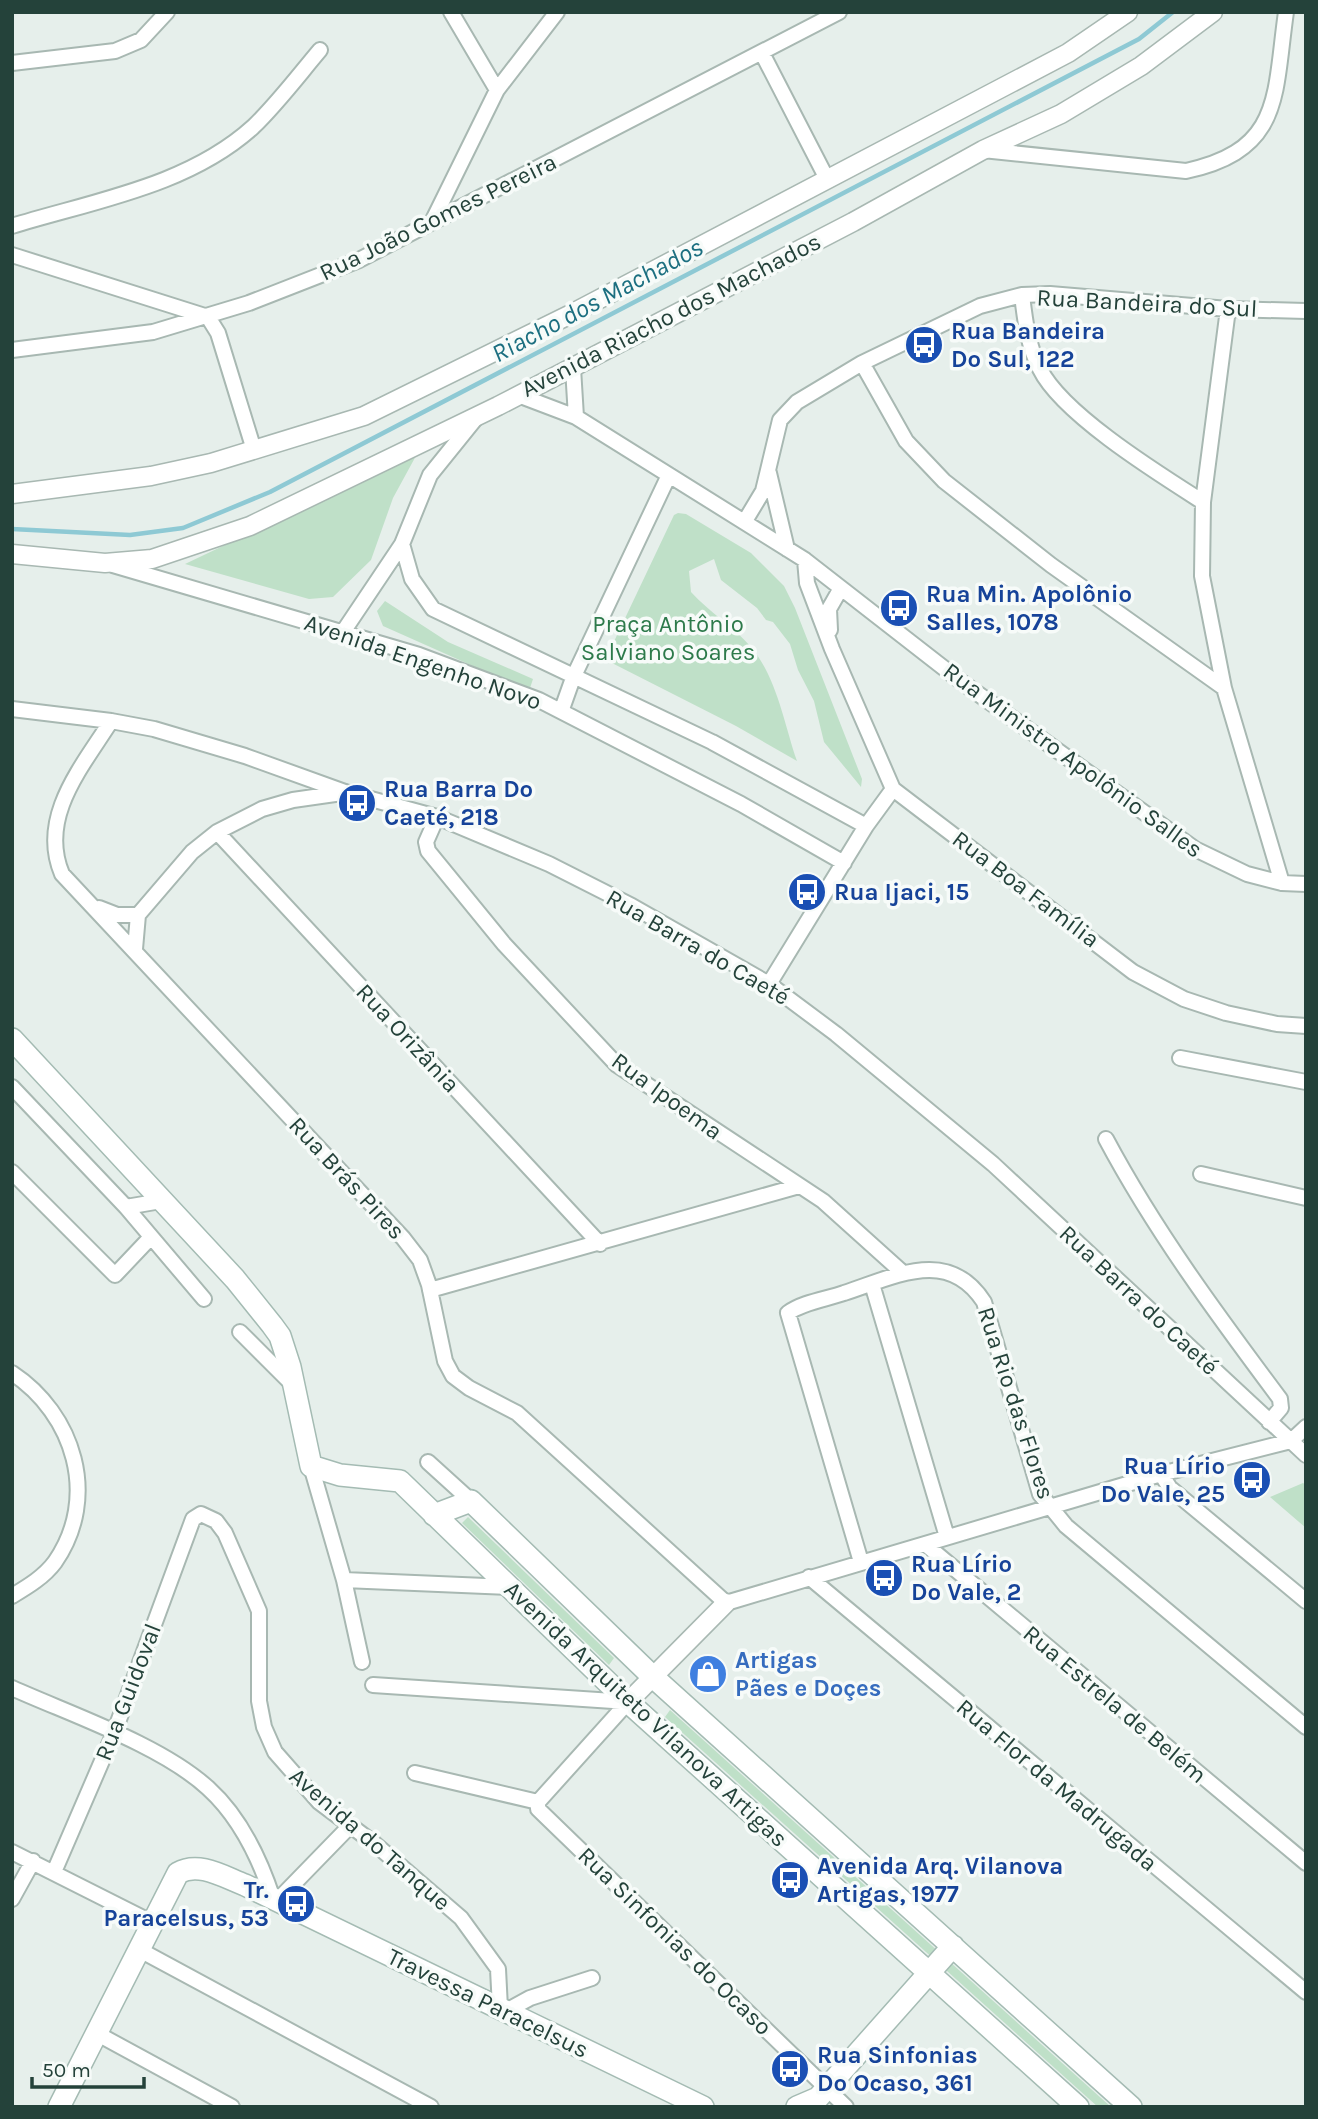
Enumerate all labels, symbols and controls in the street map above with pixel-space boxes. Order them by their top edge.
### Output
street label: Rua João Gomes Pereira [315,147,561,287]
street label: Avenida Riacho dos Machados [517,227,825,403]
water label: Riacho dos Machados [486,232,708,369]
street label: Rua Bandeira do Sul [1036,283,1258,323]
place label: Rua Bandeira Do Sul, 122 [951,317,1105,373]
bus stop icon: Rua Bandeira Do Sul, 122 [903,324,945,366]
place label: Rua Min. Apolônio Salles, 1078 [926,580,1132,636]
bus stop icon: Rua Min. Apolônio Salles, 1078 [878,587,920,629]
street label: Avenida Engenho Novo [301,608,545,716]
park label: Praça Antônio Salviano Soares [581,610,755,666]
street label: Rua Ministro Apolônio Salles [938,656,1208,864]
place label: Rua Barra Do Caeté, 218 [384,775,533,831]
bus stop icon: Rua Barra Do Caeté, 218 [336,782,378,824]
street label: Rua Boa Família [947,825,1105,953]
bus stop icon: Rua Ijaci, 15 [786,871,828,913]
place label: Rua Ijaci, 15 [834,878,969,906]
street label: Rua Barra do Caeté [601,883,795,1011]
street label: Rua Orizânia [350,978,466,1098]
street label: Rua Ipoema [606,1046,728,1146]
street label: Rua Brás Pires [283,1111,411,1245]
street label: Rua Barra do Caeté [1054,1219,1224,1381]
street label: Rua Rio das Flores [972,1303,1060,1503]
place label: Rua Lírio Do Vale, 25 [1101,1452,1225,1508]
bus stop icon: Rua Lírio Do Vale, 25 [1231,1459,1273,1501]
place label: Rua Lírio Do Vale, 2 [911,1550,1021,1606]
bus stop icon: Rua Lírio Do Vale, 2 [863,1557,905,1599]
street label: Avenida Arquiteto Vilanova Artigas [499,1575,793,1853]
street label: Rua Guidoval [89,1619,167,1765]
street label: Rua Estrela de Belém [1018,1619,1212,1789]
place label: Artigas Pães e Doçes [735,1646,881,1702]
shop icon: Artigas Pães e Doçes [687,1653,729,1695]
street label: Rua Flor da Madrugada [951,1693,1163,1877]
street label: Avenida do Tanque [284,1762,456,1916]
street label: Rua Sinfonias do Ocaso [572,1841,778,2041]
place label: Avenida Arq. Vilanova Artigas, 1977 [817,1852,1063,1908]
bus stop icon: Avenida Arq. Vilanova Artigas, 1977 [769,1859,811,1901]
place label: Tr. Paracelsus, 53 [103,1876,269,1932]
bus stop icon: Tr. Paracelsus, 53 [275,1883,317,1925]
street label: Travessa Paracelsus [383,1942,593,2064]
place label: Rua Sinfonias Do Ocaso, 361 [817,2041,978,2097]
scale bar [32,2046,144,2090]
bus stop icon: Rua Sinfonias Do Ocaso, 361 [769,2048,811,2090]
text: 50 m [42,2058,91,2082]

